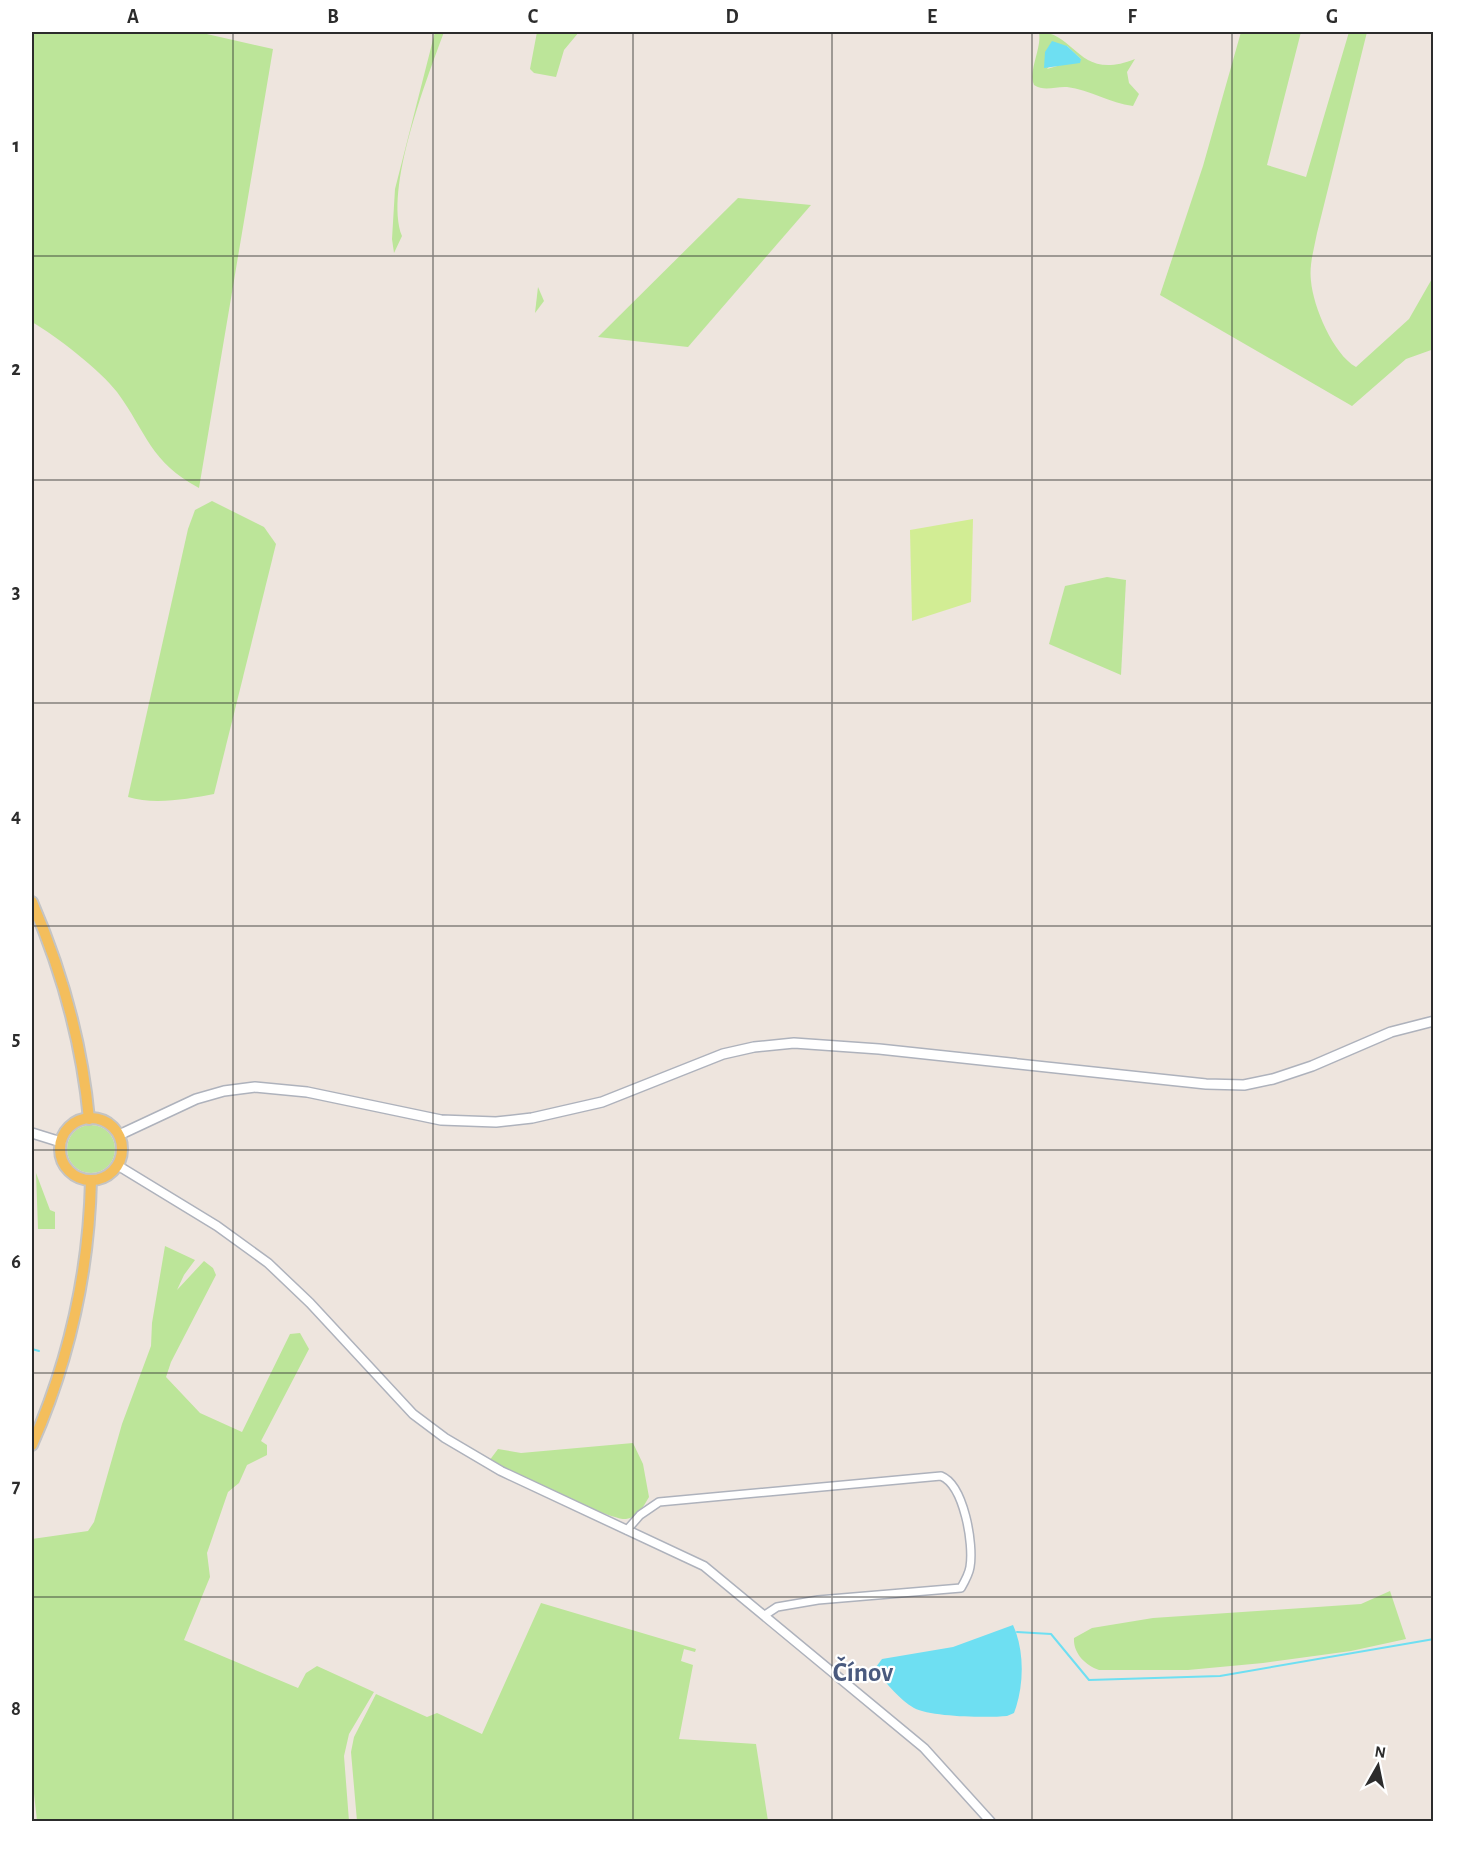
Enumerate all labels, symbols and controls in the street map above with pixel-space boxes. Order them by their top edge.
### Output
text: A [127,7,139,27]
text: B [327,7,339,27]
text: C [528,7,539,27]
text: D [725,7,739,27]
text: E [927,7,937,27]
text: F [1127,7,1137,27]
text: G [1326,7,1338,27]
text: 1 [12,136,20,156]
text: 2 [11,359,21,379]
text: 3 [12,582,20,602]
text: 4 [11,806,21,826]
text: 5 [12,1029,20,1049]
text: 6 [11,1252,21,1272]
text: 7 [12,1476,21,1496]
district label: Čínov [833,1656,893,1686]
text: 8 [11,1699,21,1719]
north arrow [1348,1736,1408,1796]
text: N [1373,1743,1387,1761]

